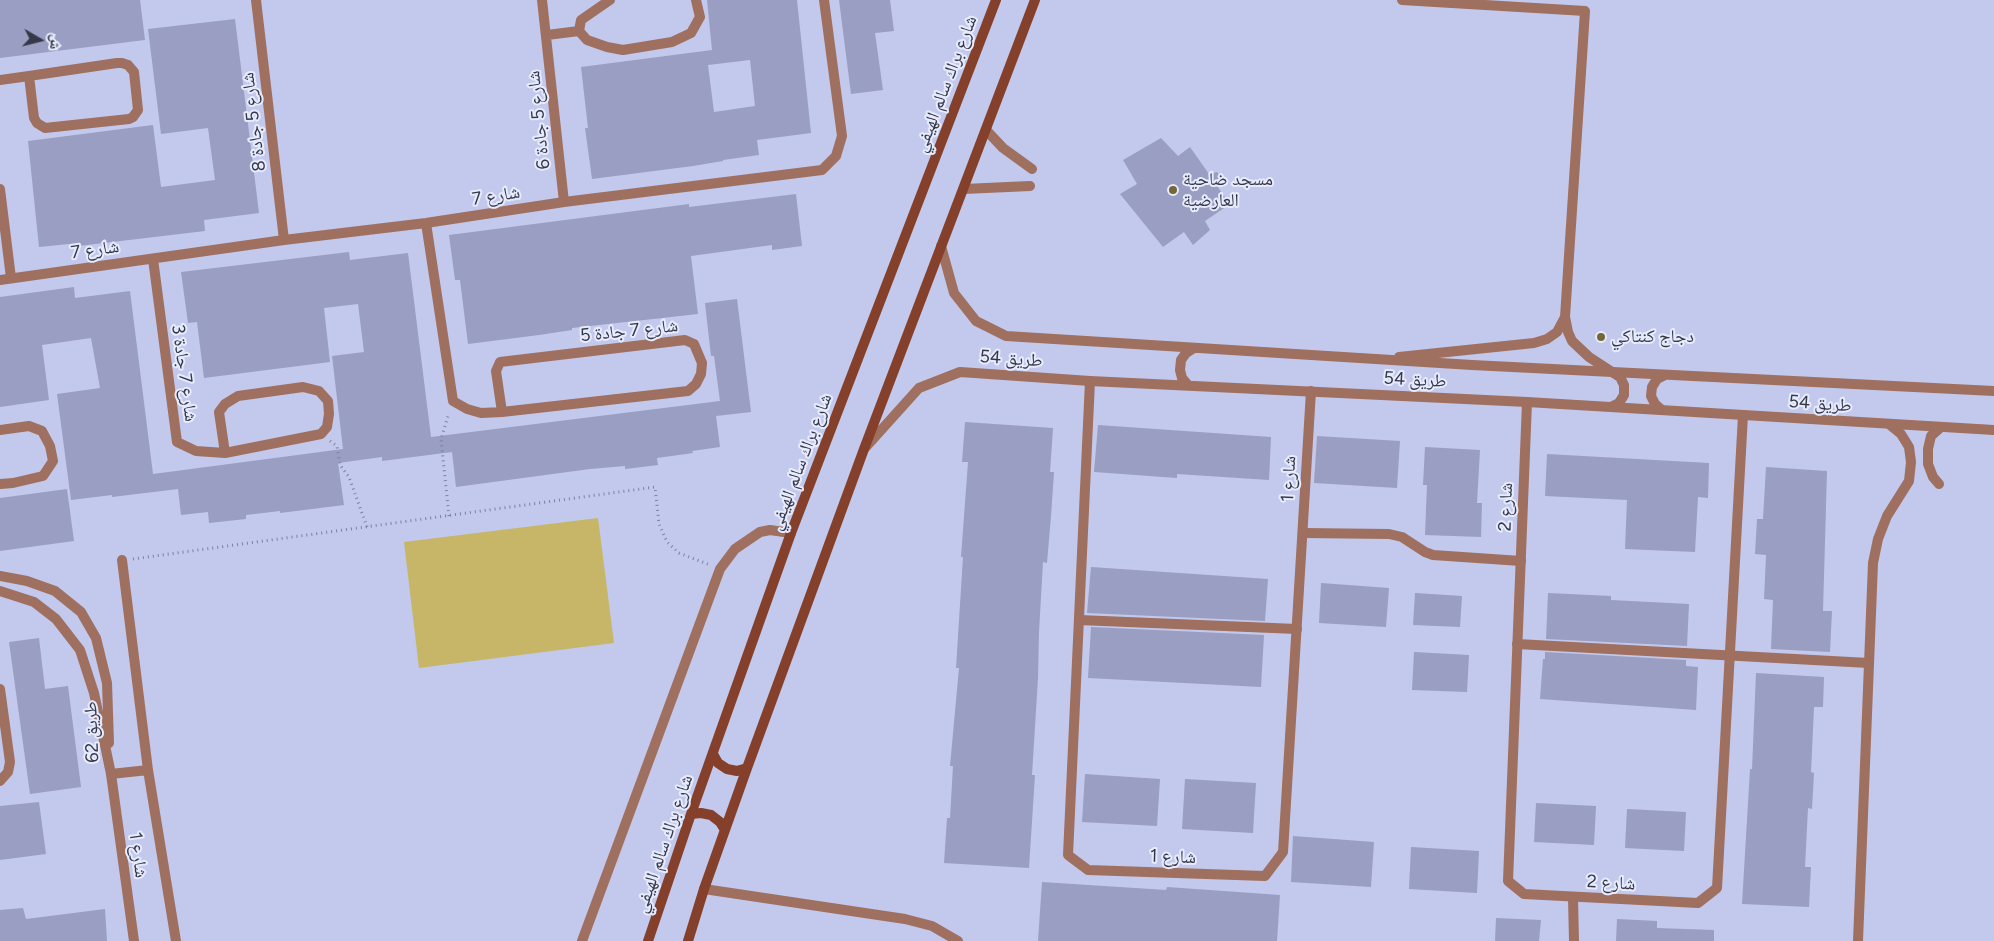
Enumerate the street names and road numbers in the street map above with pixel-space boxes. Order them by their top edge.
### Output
street label: شارع براك سالم الهيفي [910,13,982,155]
street label: شارع 5 جادة 6 [523,70,555,170]
street label: شارع 5 جادة 8 [237,71,271,173]
street label: شارع 7 [470,182,522,210]
street label: شارع 7 [70,236,120,264]
street label: شارع 7 جادة 5 [579,315,679,347]
street label: شارع 7 جادة 3 [166,323,202,423]
street label: طريق 54 [979,346,1043,372]
street label: طريق 54 [1383,368,1447,392]
street label: شارع براك سالم الهيفي [765,391,837,533]
street label: طريق 54 [1788,391,1852,417]
street label: شارع 1 [1277,455,1301,503]
street label: شارع 2 [1494,482,1518,532]
street label: طريق 62 [80,701,104,763]
street label: شارع براك سالم الهيفي [630,772,698,916]
street label: شارع 1 [124,831,152,879]
street label: شارع 1 [1150,845,1196,869]
street label: شارع 2 [1586,871,1636,895]

